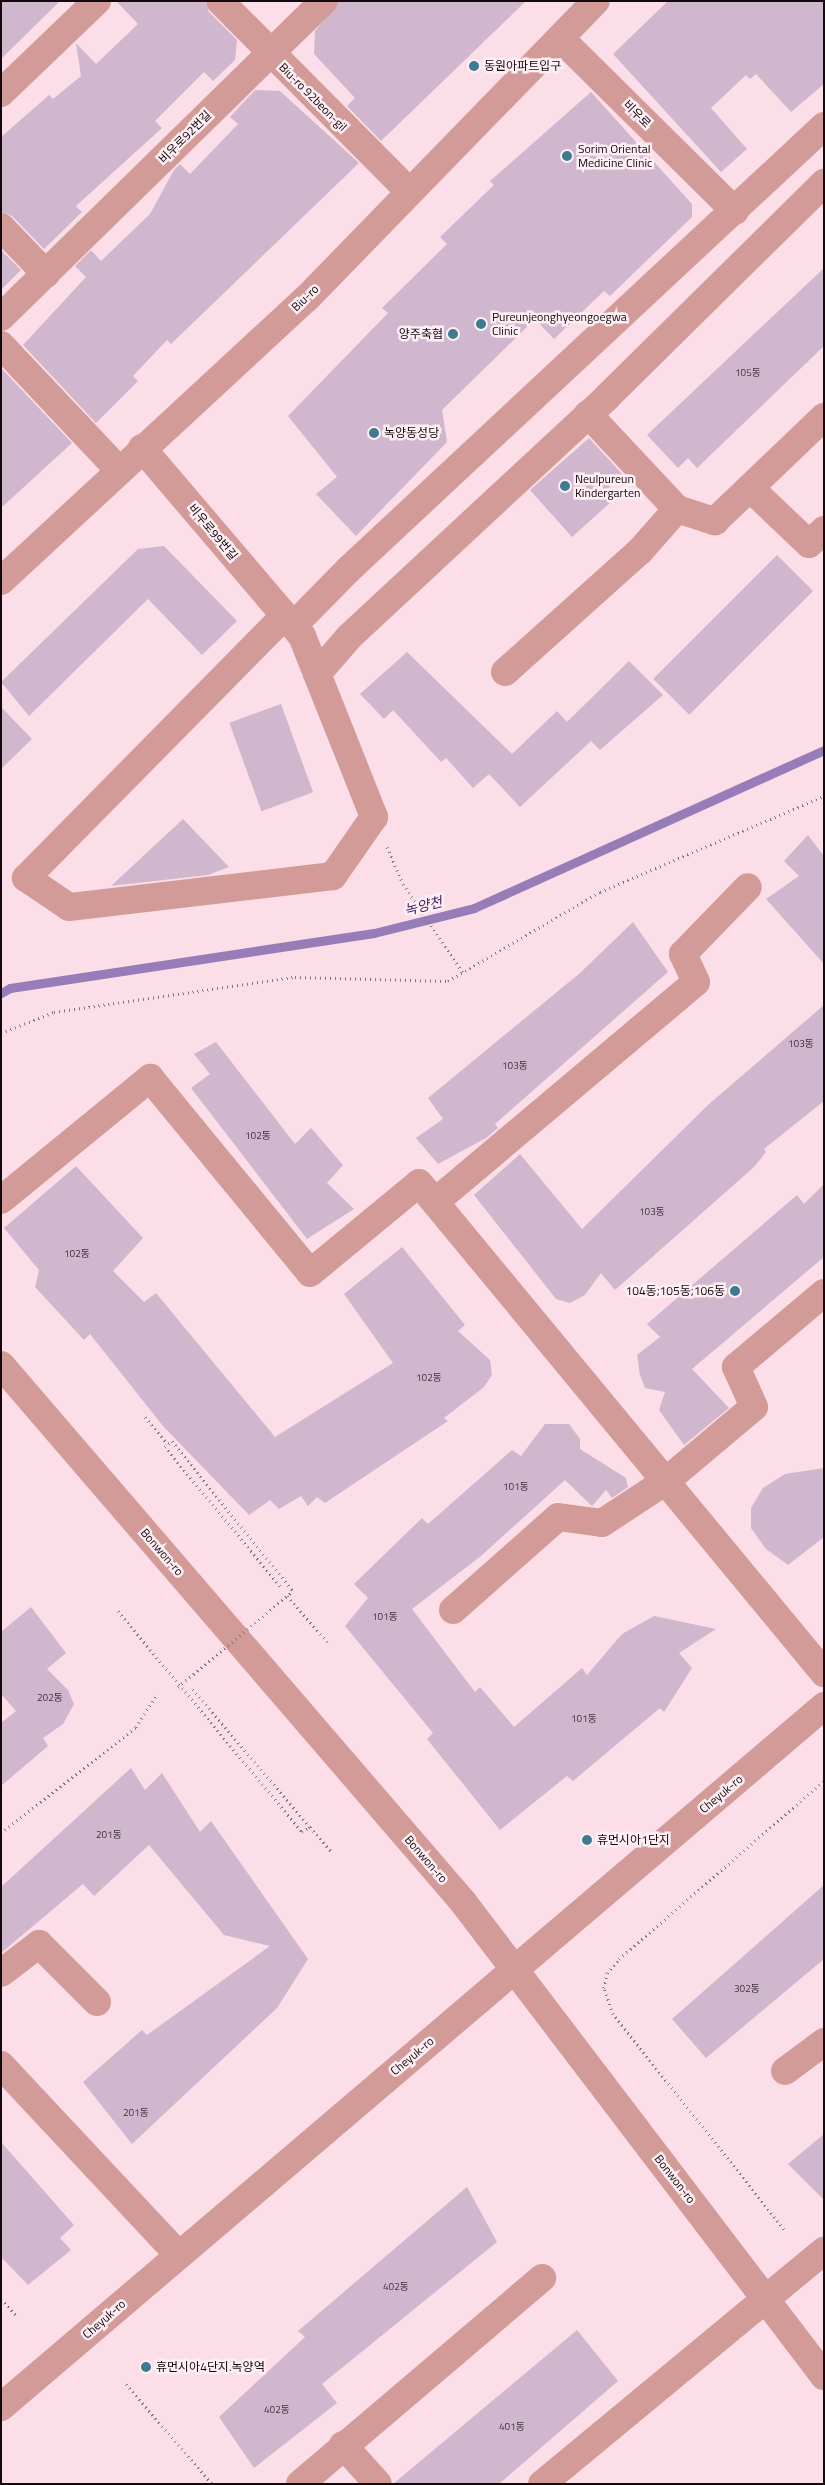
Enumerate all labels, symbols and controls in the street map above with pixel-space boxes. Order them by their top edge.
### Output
place label: 동원아파트입구 [484,59,561,73]
street label: Biu-ro 92beon-gil [276,60,350,134]
marker: 동원아파트입구 [468,60,480,72]
street label: 비우로 [620,97,654,131]
street label: 비우로92번길 [156,108,214,166]
place label: Sorim Oriental Medicine Clinic [578,142,652,170]
marker: Sorim Oriental Medicine Clinic [560,149,574,163]
street label: Biu-ro [288,282,322,314]
place label: Pureunjeonghyeongoegwa Clinic [492,310,627,338]
marker: Pureunjeonghyeongoegwa Clinic [474,317,488,331]
place label: 양주축협 [399,327,443,341]
marker: 양주축협 [447,328,459,340]
house number: 105동 [735,367,761,379]
place label: 녹양동성당 [384,426,439,440]
marker: 녹양동성당 [368,427,380,439]
place label: Neulpureun Kindergarten [575,472,640,500]
marker: Neulpureun Kindergarten [559,480,571,492]
street label: 비우로99번길 [185,501,241,563]
water label: 녹양천 [402,893,444,919]
house number: 103동 [788,1038,814,1050]
house number: 103동 [502,1060,528,1072]
house number: 102동 [245,1130,271,1142]
house number: 103동 [639,1206,665,1218]
house number: 102동 [64,1248,90,1260]
place label: 104동;105동;106동 [625,1284,725,1298]
marker: 104동;105동;106동 [729,1285,741,1297]
house number: 102동 [416,1372,442,1384]
house number: 101동 [503,1481,529,1493]
street label: Bonwon-ro [138,1526,186,1578]
house number: 101동 [372,1611,398,1623]
house number: 202동 [37,1692,63,1704]
house number: 101동 [571,1713,597,1725]
street label: Cheyuk-ro [696,1772,746,1816]
house number: 201동 [96,1829,122,1841]
street label: Bonwon-ro [402,1833,450,1885]
place label: 휴먼시아1단지 [597,1833,670,1847]
marker: 휴먼시아1단지 [581,1834,593,1846]
house number: 302동 [734,1983,760,1995]
street label: Cheyuk-ro [387,2034,437,2078]
house number: 201동 [123,2107,149,2119]
street label: Bonwon-ro [652,2152,698,2206]
house number: 402동 [383,2281,409,2293]
street label: Cheyuk-ro [80,2296,128,2342]
place label: 휴먼시아4단지.녹양역 [156,2360,265,2374]
marker: 휴먼시아4단지.녹양역 [140,2361,152,2373]
house number: 402동 [264,2404,290,2416]
house number: 401동 [499,2421,525,2433]

